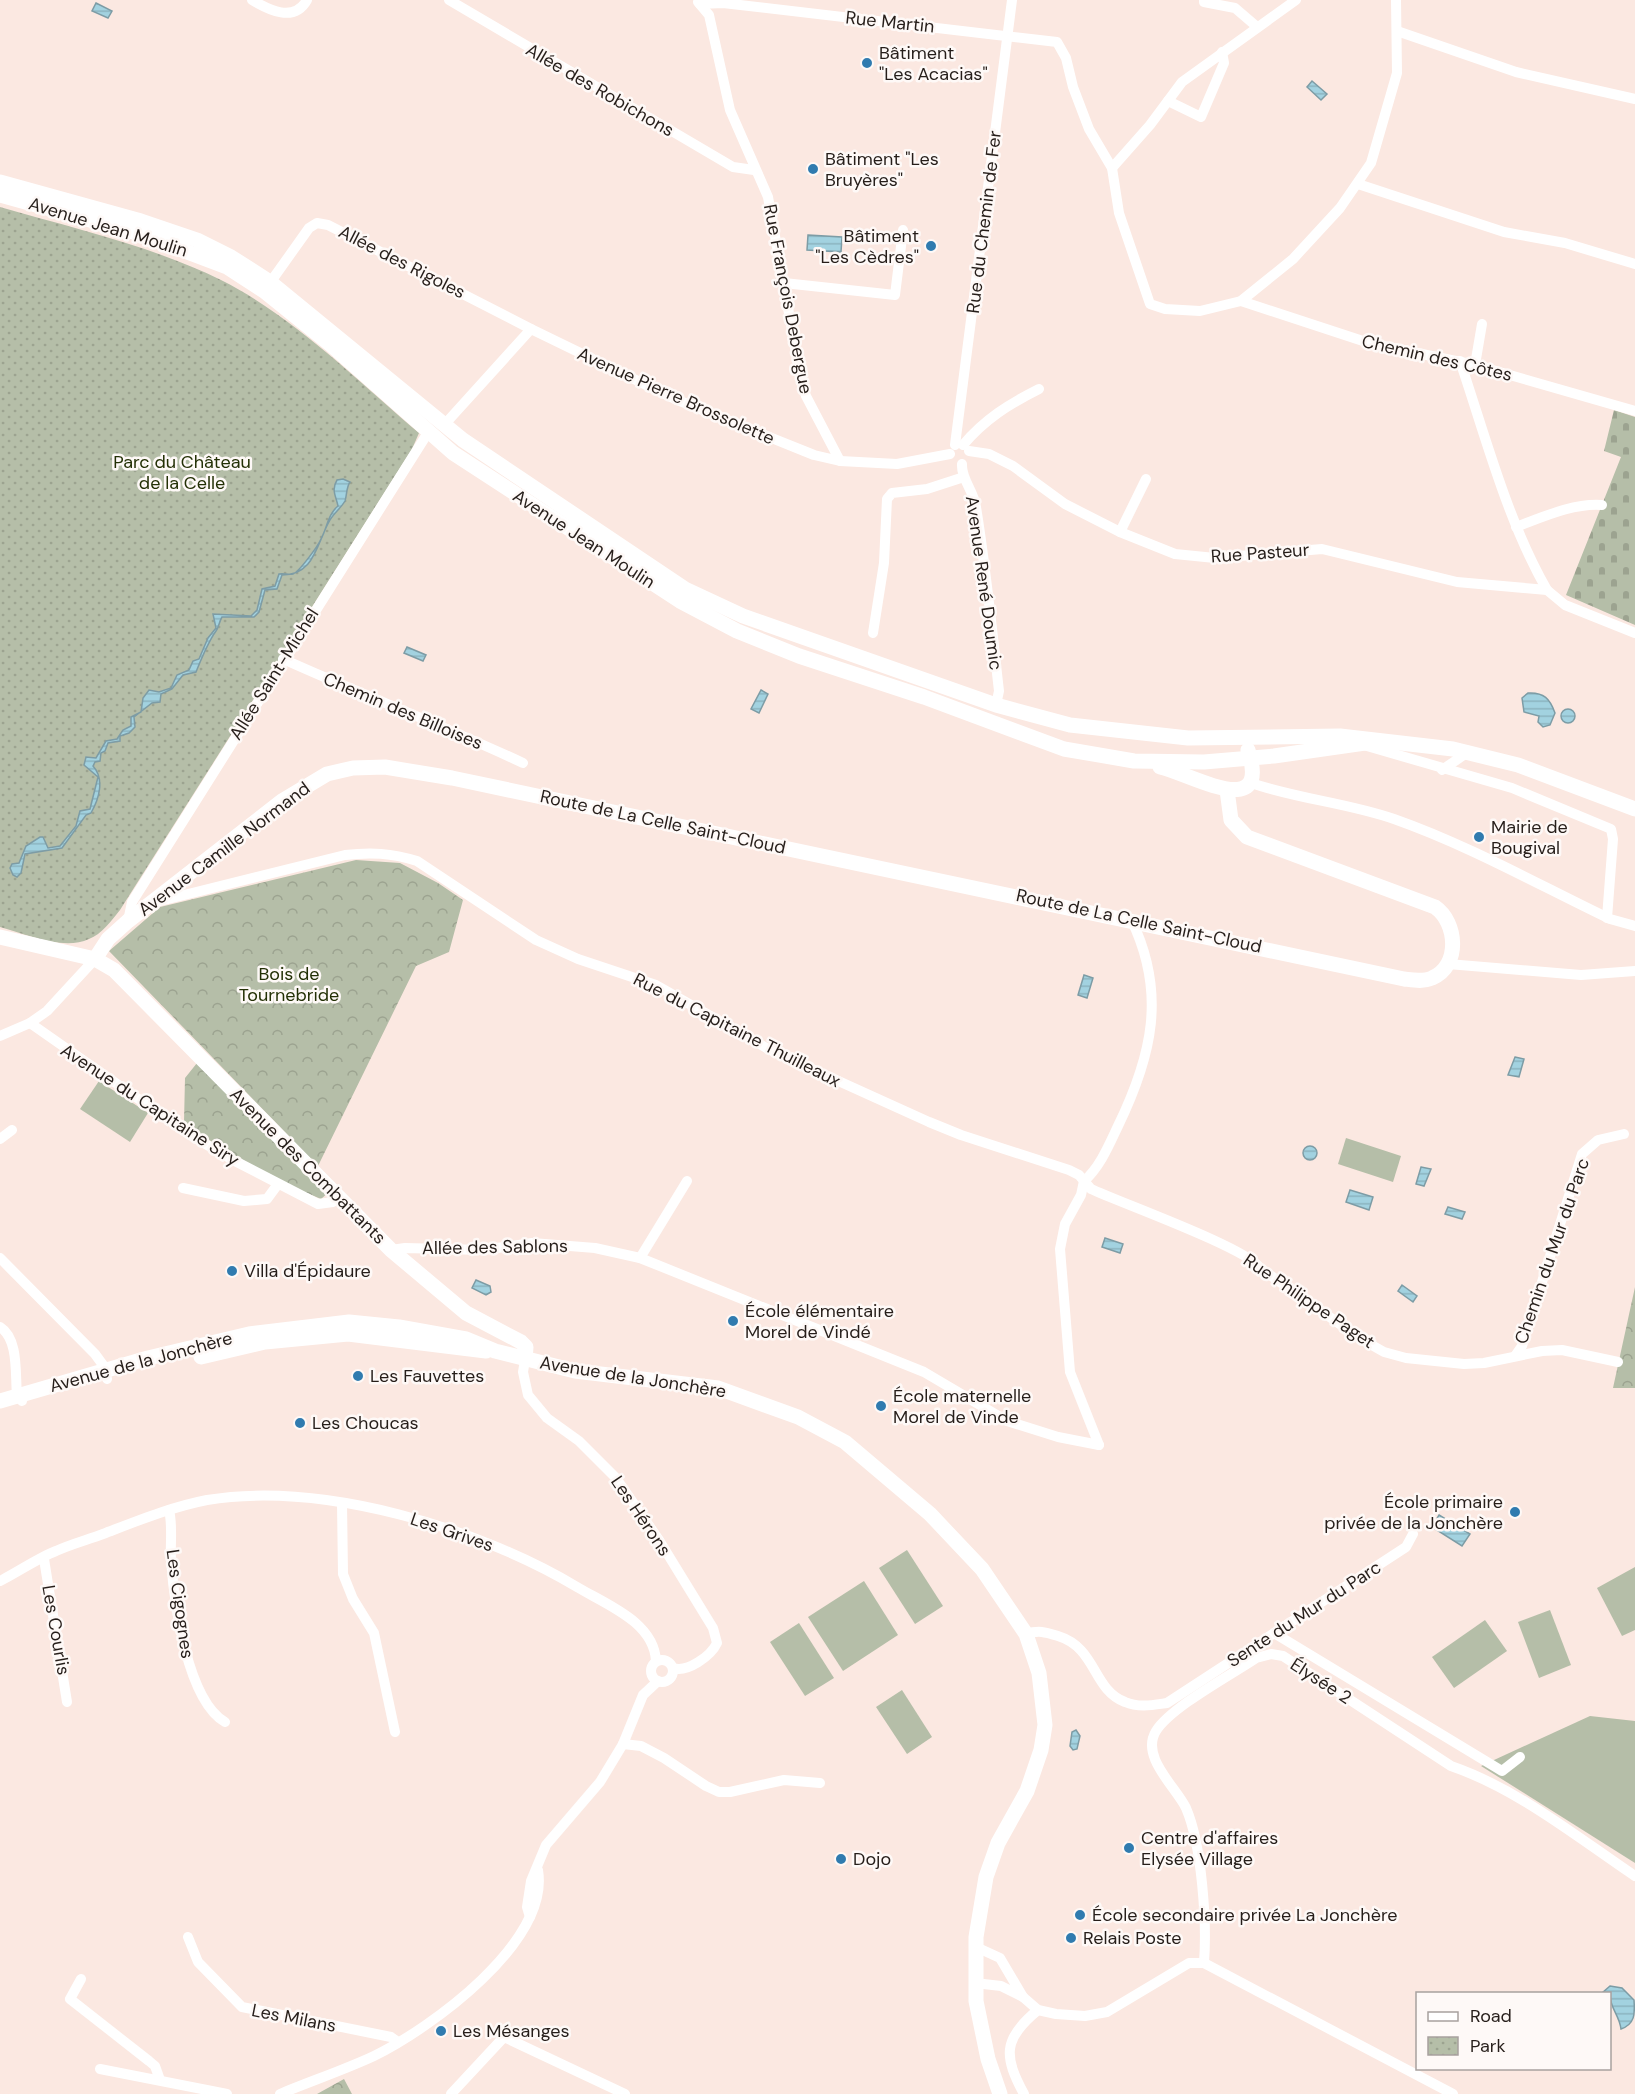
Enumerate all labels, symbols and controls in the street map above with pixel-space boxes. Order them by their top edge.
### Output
street label: Rue Martin [844,5,936,39]
street label: Allée des Robichons [521,38,679,142]
place label: Bâtiment "Les Acacias" [879,41,988,86]
marker: Bâtiment "Les Acacias" [860,56,874,70]
street label: Rue du Chemin de Fer [961,129,1007,315]
place label: Bâtiment "Les Bruyères" [825,147,939,192]
marker: Bâtiment "Les Bruyères" [806,162,820,176]
street label: Avenue Jean Moulin [26,191,190,263]
street label: Rue François Debergue [758,202,818,396]
street label: Allée des Rigoles [335,220,469,304]
place label: Bâtiment "Les Cèdres" [815,224,919,269]
marker: Bâtiment "Les Cèdres" [924,239,938,253]
street label: Chemin des Côtes [1359,329,1515,387]
street label: Avenue Pierre Brossolette [574,342,778,450]
park label: Parc du Château de la Celle [113,450,251,495]
street label: Avenue Jean Moulin [508,484,660,594]
street label: Avenue René Doumic [960,494,1008,672]
street label: Rue Pasteur [1210,538,1310,568]
street label: Allée Saint-Michel [224,604,324,744]
street label: Chemin des Billoises [320,667,486,755]
street label: Avenue Camille Normand [133,776,315,922]
street label: Route de La Celle Saint-Cloud [538,784,788,860]
place label: Mairie de Bougival [1491,815,1568,860]
marker: Mairie de Bougival [1472,830,1486,844]
street label: Route de La Celle Saint-Cloud [1014,883,1264,959]
park label: Bois de Tournebride [239,962,339,1007]
street label: Rue du Capitaine Thuilleaux [629,967,845,1093]
street label: Avenue du Capitaine Siry [56,1038,244,1172]
street label: Avenue des Combattants [225,1083,391,1249]
street label: Chemin du Mur du Parc [1509,1155,1595,1347]
street label: Allée des Sablons [422,1234,568,1260]
street label: Rue Philippe Paget [1239,1248,1379,1354]
place label: Villa d'Épidaure [244,1259,371,1283]
marker: Villa d'Épidaure [225,1264,239,1278]
place label: École élémentaire Morel de Vindé [745,1299,894,1344]
marker: École élémentaire Morel de Vindé [726,1314,740,1328]
street label: Avenue de la Jonchère [47,1326,235,1398]
street label: Avenue de la Jonchère [538,1350,728,1404]
place label: Les Fauvettes [370,1364,484,1388]
marker: Les Fauvettes [351,1369,365,1383]
place label: École maternelle Morel de Vinde [893,1384,1031,1429]
marker: École maternelle Morel de Vinde [874,1399,888,1413]
place label: Les Choucas [312,1411,419,1435]
marker: Les Choucas [293,1416,307,1430]
street label: Les Hérons [605,1471,677,1561]
place label: École primaire privée de la Jonchère [1324,1490,1503,1535]
marker: École primaire privée de la Jonchère [1508,1505,1522,1519]
street label: Les Grives [407,1507,497,1557]
street label: Les Cigognes [160,1548,200,1660]
street label: Sente du Mur du Parc [1222,1555,1386,1673]
street label: Les Courlis [36,1583,76,1677]
street label: Élysée 2 [1286,1652,1356,1710]
place label: Centre d'affaires Elysée Village [1141,1826,1278,1871]
marker: Centre d'affaires Elysée Village [1122,1841,1136,1855]
place label: Dojo [853,1847,891,1871]
marker: Dojo [834,1852,848,1866]
place label: École secondaire privée La Jonchère [1092,1903,1397,1927]
marker: École secondaire privée La Jonchère [1073,1908,1087,1922]
place label: Relais Poste [1083,1926,1182,1950]
marker: Relais Poste [1064,1931,1078,1945]
legend [1416,1992,1611,2070]
street label: Les Milans [250,1998,338,2038]
text: Road [1470,2004,1512,2028]
place label: Les Mésanges [453,2019,570,2043]
marker: Les Mésanges [434,2024,448,2038]
text: Park [1470,2034,1506,2058]

